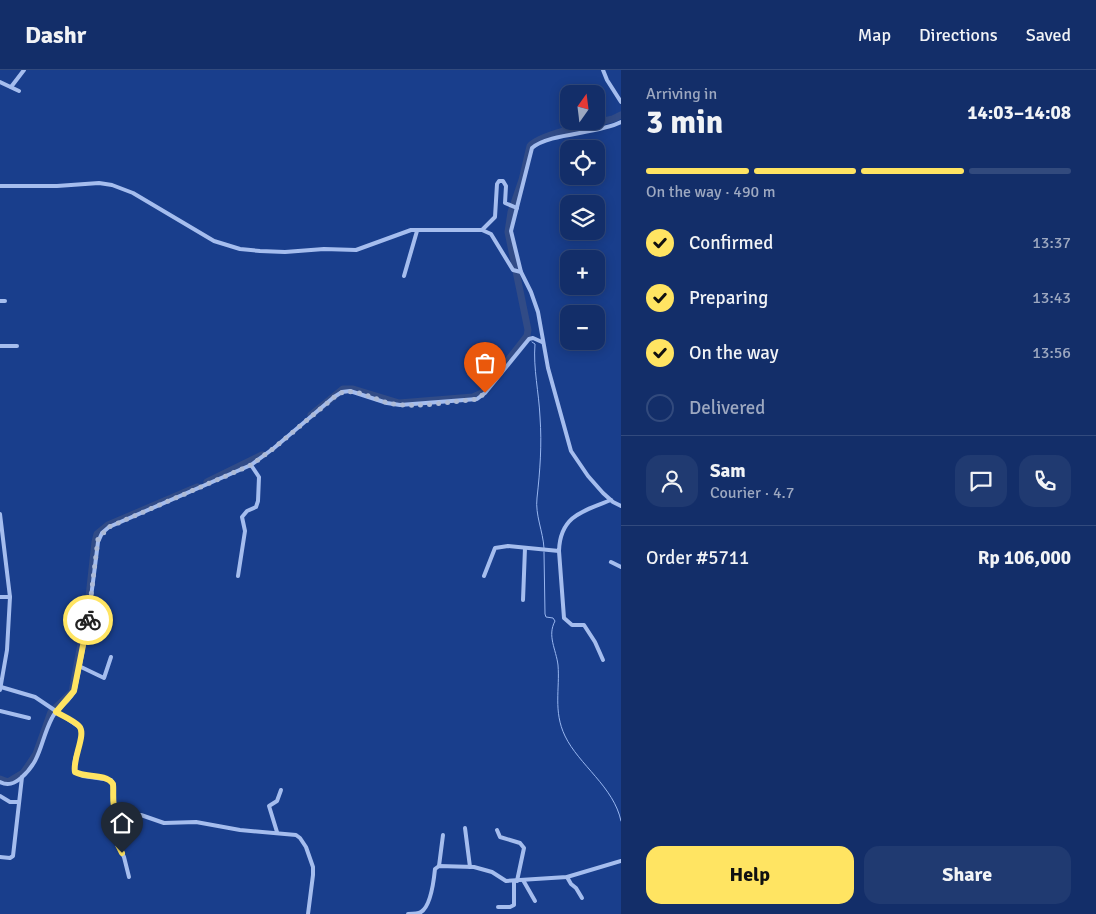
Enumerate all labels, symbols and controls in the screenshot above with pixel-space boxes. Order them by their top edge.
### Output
text: Dashr [25,20,86,50]
text: Map [858,24,891,46]
text: Directions [919,24,998,46]
text: Saved [1026,24,1071,46]
text: Arriving in [646,84,717,104]
north arrow [560,85,605,130]
map controls [560,85,605,350]
text: 14:03–14:08 [967,101,1071,125]
text: 3 min [646,103,723,142]
button: locate [560,140,605,185]
text: On the way · 490 m [646,182,776,202]
button: layers [560,195,605,240]
icon: check [646,229,674,257]
text: Confirmed [689,231,773,255]
text: 13:37 [1032,233,1071,253]
button: + [560,250,605,295]
icon: check [646,284,674,312]
text: Preparing [689,286,768,310]
text: 13:43 [1032,288,1071,308]
button: − [560,305,605,350]
icon: check [646,339,674,367]
text: On the way [689,341,779,365]
pin [464,342,506,393]
text: 13:56 [1032,343,1071,363]
icon: bag [471,349,499,377]
text: Delivered [689,396,765,420]
button: person [646,455,698,507]
button: chat [955,455,1007,507]
button: phone [1019,455,1071,507]
text: Sam [710,459,746,483]
text: Courier · 4.7 [710,483,794,503]
text: Order #5711 [646,546,749,570]
text: Rp 106,000 [978,546,1071,570]
courier [63,595,113,645]
icon: bike [74,606,102,634]
pin [101,802,143,853]
icon: home [108,809,136,837]
button: Help [646,846,854,904]
button: Share [864,846,1071,904]

